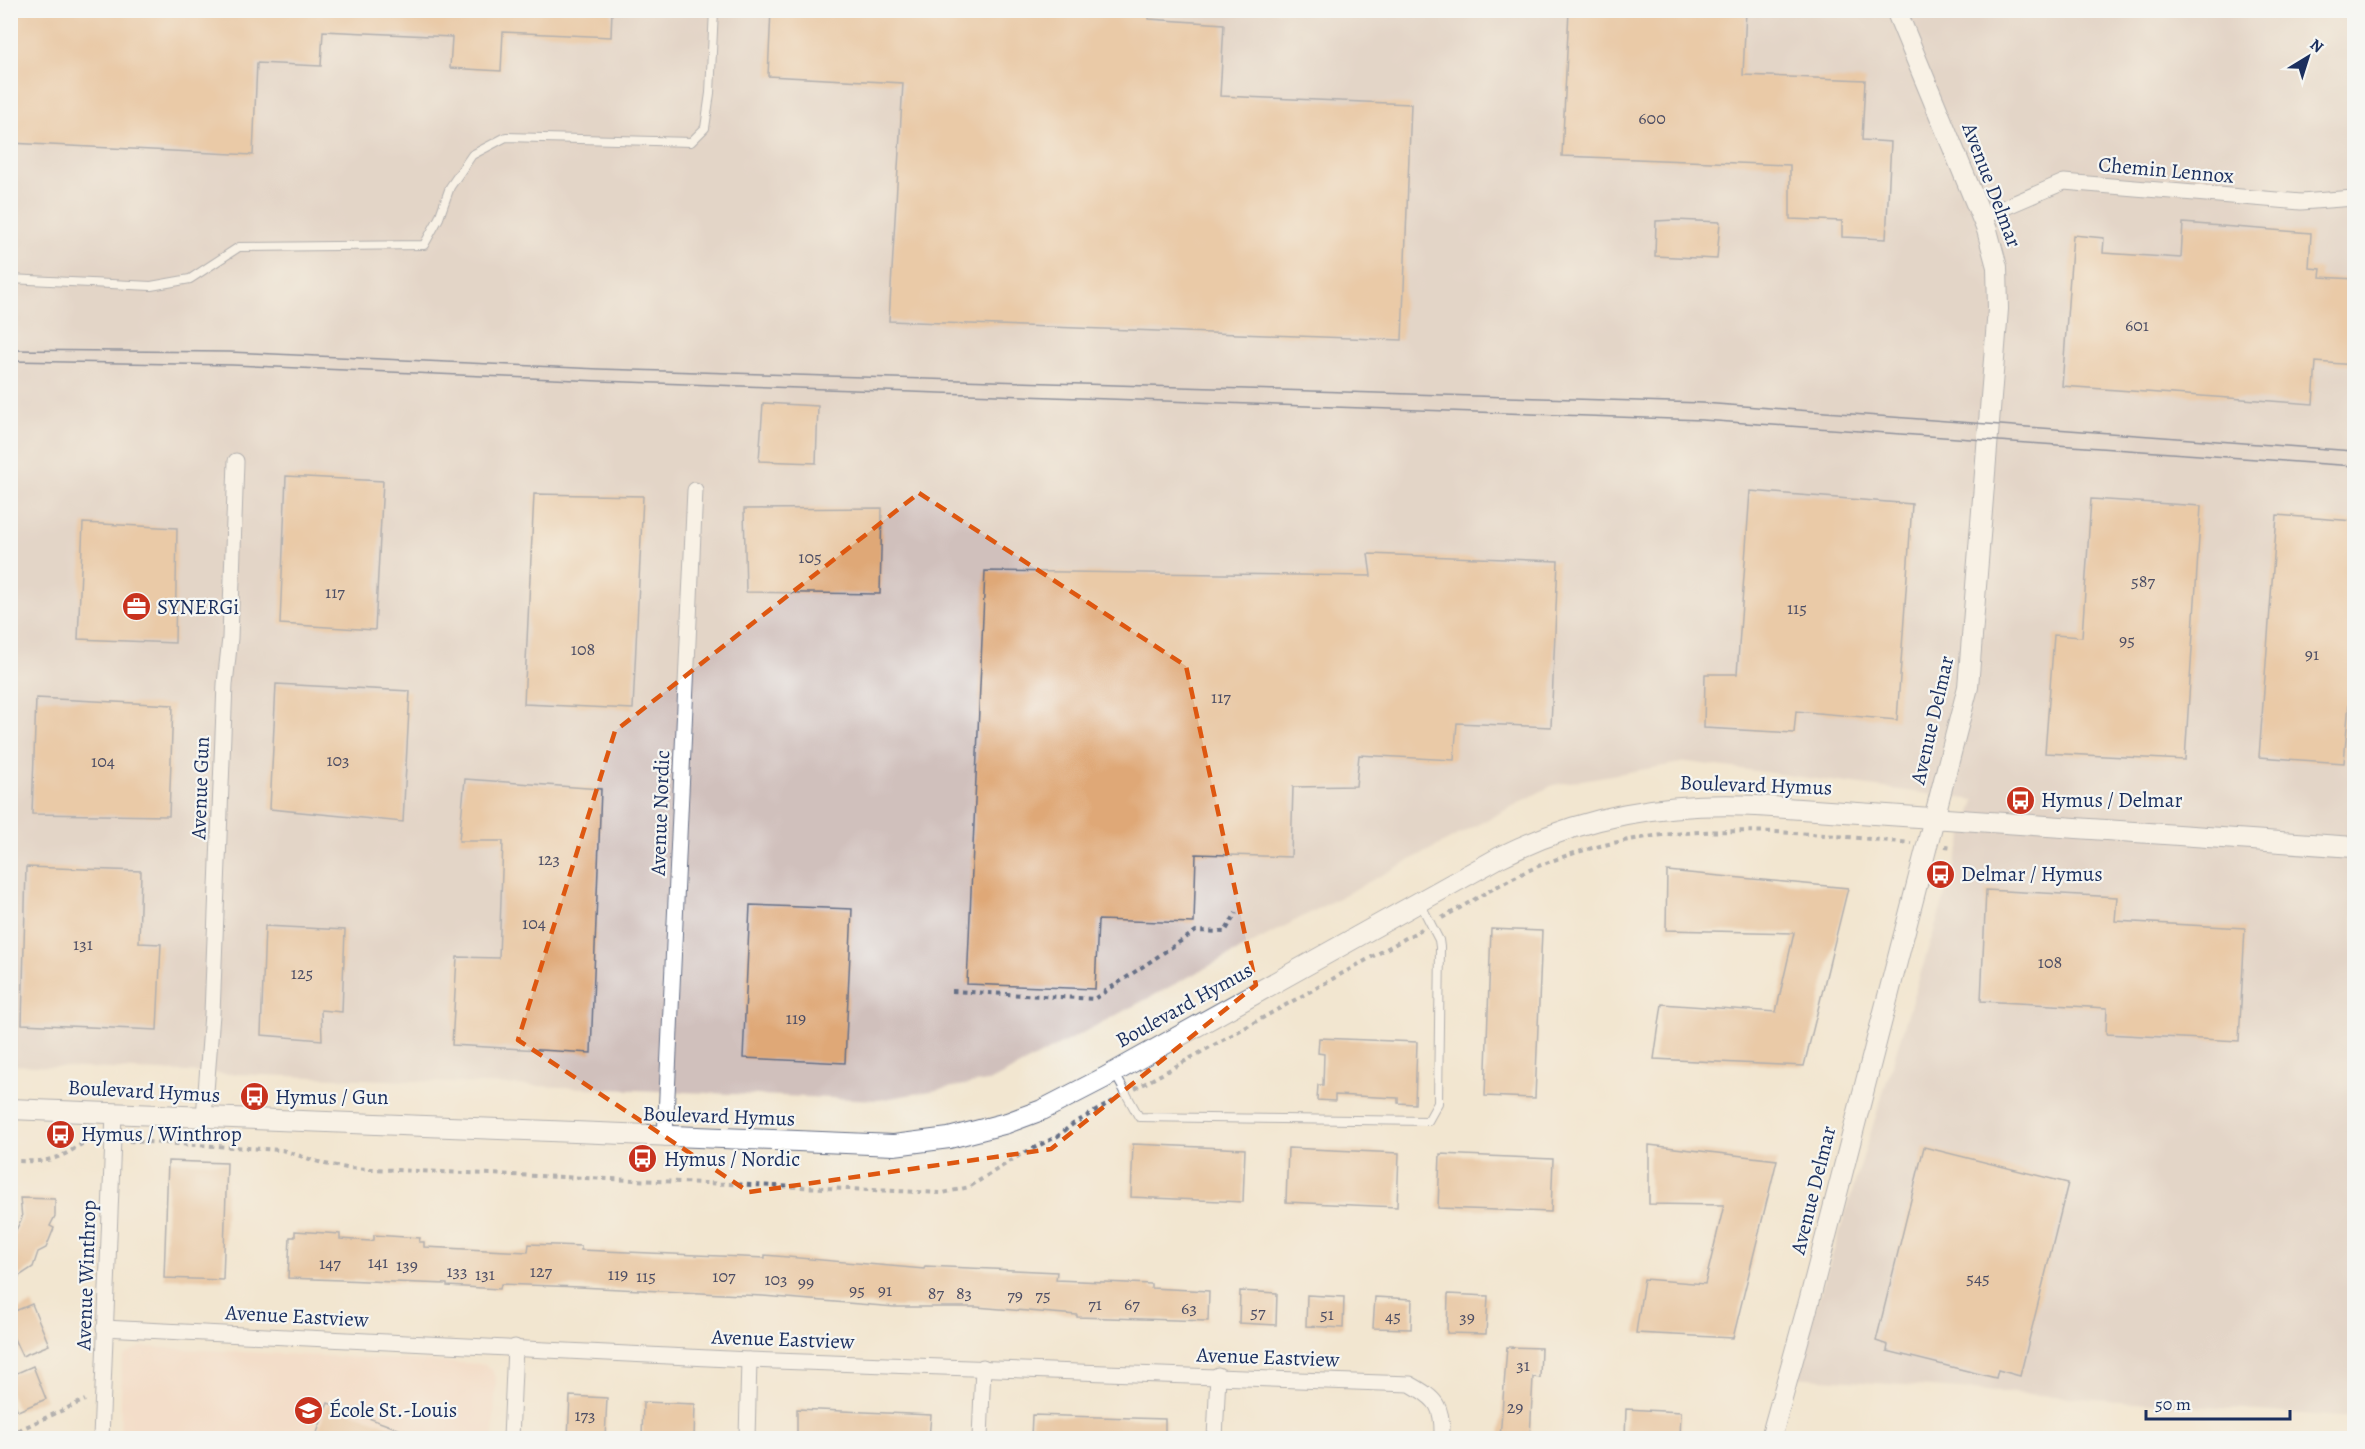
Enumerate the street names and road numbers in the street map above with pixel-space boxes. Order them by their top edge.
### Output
street label: Avenue Delmar [1955,118,2029,251]
street label: Chemin Lennox [2097,150,2235,190]
street label: Avenue Delmar [1903,653,1960,788]
street label: Avenue Gun [184,736,216,841]
street label: Avenue Nordic [644,750,676,877]
street label: Boulevard Hymus [1679,768,1833,802]
street label: Boulevard Hymus [1110,956,1258,1054]
street label: Boulevard Hymus [67,1073,221,1109]
street label: Boulevard Hymus [642,1099,796,1133]
street label: Avenue Delmar [1783,1123,1842,1258]
street label: Avenue Winthrop [69,1199,103,1352]
street label: Avenue Eastview [224,1298,369,1334]
street label: Avenue Eastview [710,1322,855,1355]
street label: Avenue Eastview [1195,1340,1340,1373]

